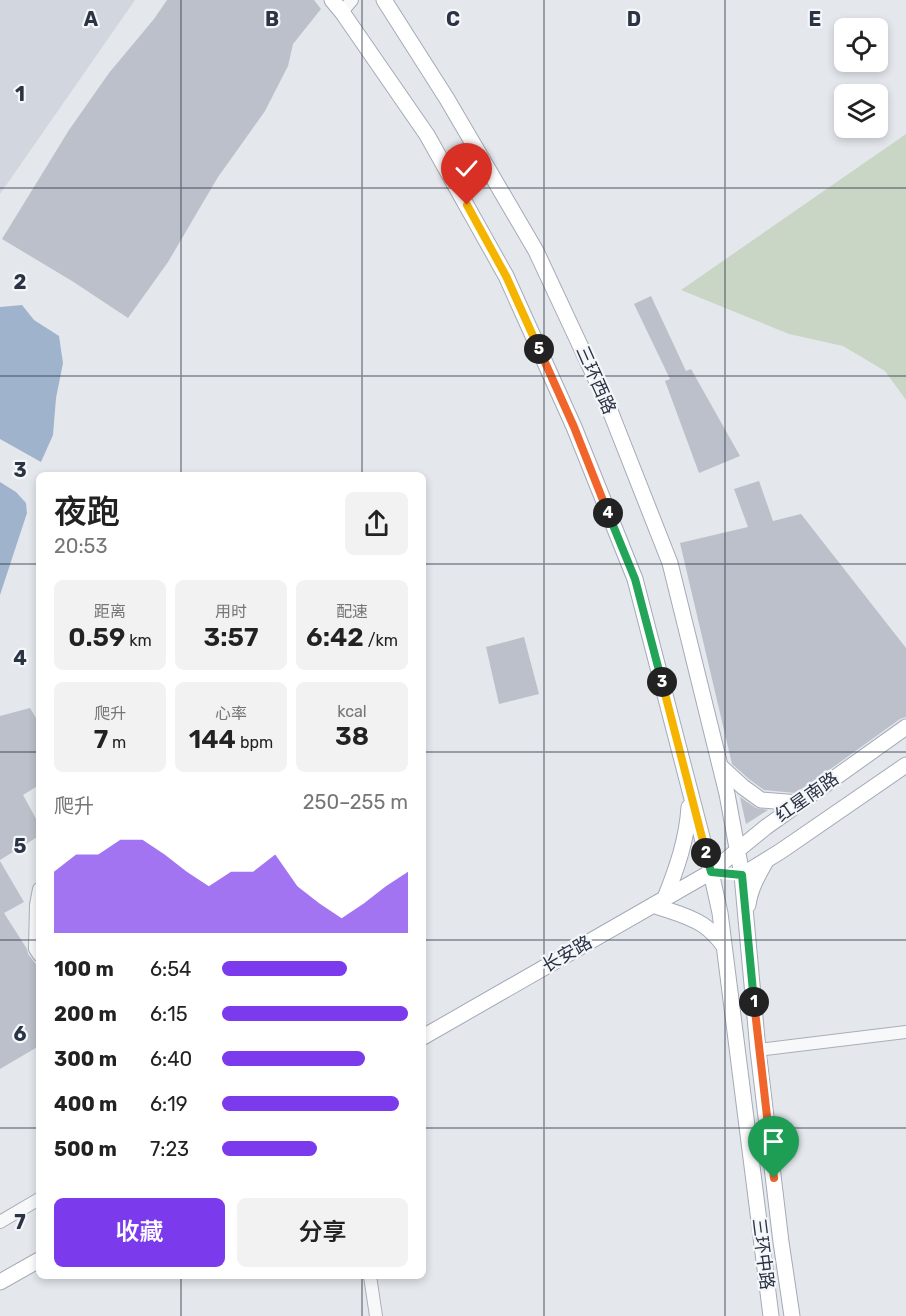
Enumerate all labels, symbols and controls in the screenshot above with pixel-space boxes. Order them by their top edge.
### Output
text: A [84,7,99,31]
text: B [265,7,279,31]
text: C [446,7,460,31]
text: D [627,7,641,31]
text: E [809,7,821,31]
map controls [834,18,888,138]
button: locate [834,18,888,72]
text: 1 [15,82,25,106]
button: layers [834,84,888,138]
pin [441,143,492,205]
icon: check [450,152,483,185]
text: 2 [14,270,27,294]
pin: 5 [524,334,554,364]
text: 5 [534,339,544,358]
street label: 三环西路 [571,343,621,417]
text: 3 [13,458,27,482]
text: 夜跑 [54,492,120,531]
button: share [345,492,408,555]
pin: 4 [593,498,623,528]
text: 4 [603,503,613,522]
text: 20:53 [54,534,107,558]
text: 距离 [94,602,126,621]
text: 用时 [215,602,247,621]
text: 配速 [336,602,368,621]
text: 0.59 [68,622,125,653]
text: 3:57 [203,622,259,653]
text: 6:42 [306,622,364,653]
text: km [125,631,152,650]
text: /km [364,631,398,650]
text: 4 [13,646,27,670]
pin: 3 [647,667,677,697]
text: 3 [657,672,667,691]
text: kcal [337,702,367,721]
text: 爬升 [94,704,126,723]
text: 心率 [215,704,247,723]
text: 38 [335,721,369,752]
text: 7 [94,724,108,755]
text: 144 [189,724,236,755]
text: m [108,733,126,752]
text: bpm [236,733,273,752]
street label: 红星南路 [771,767,843,827]
text: 250–255 m [303,790,408,814]
text: 爬升 [54,794,94,818]
text: 5 [14,834,27,858]
pin: 2 [691,838,721,868]
text: 2 [701,843,711,862]
street label: 长安路 [538,931,596,977]
text: 100 m [54,957,114,981]
text: 6:54 [150,957,191,981]
pin: 1 [739,987,769,1017]
text: 1 [750,992,758,1011]
text: 200 m [54,1002,117,1026]
text: 6:15 [150,1002,188,1026]
text: 6 [13,1022,27,1046]
text: 300 m [54,1047,117,1071]
text: 6:40 [150,1047,192,1071]
text: 400 m [54,1092,117,1116]
text: 6:19 [150,1092,188,1116]
pin [748,1116,799,1178]
icon: arrive [757,1125,790,1158]
text: 500 m [54,1137,117,1161]
text: 7:23 [150,1137,189,1161]
button: 收藏 [54,1198,225,1267]
button: 分享 [237,1198,408,1267]
text: 7 [14,1210,26,1234]
street label: 三环中路 [748,1217,778,1291]

